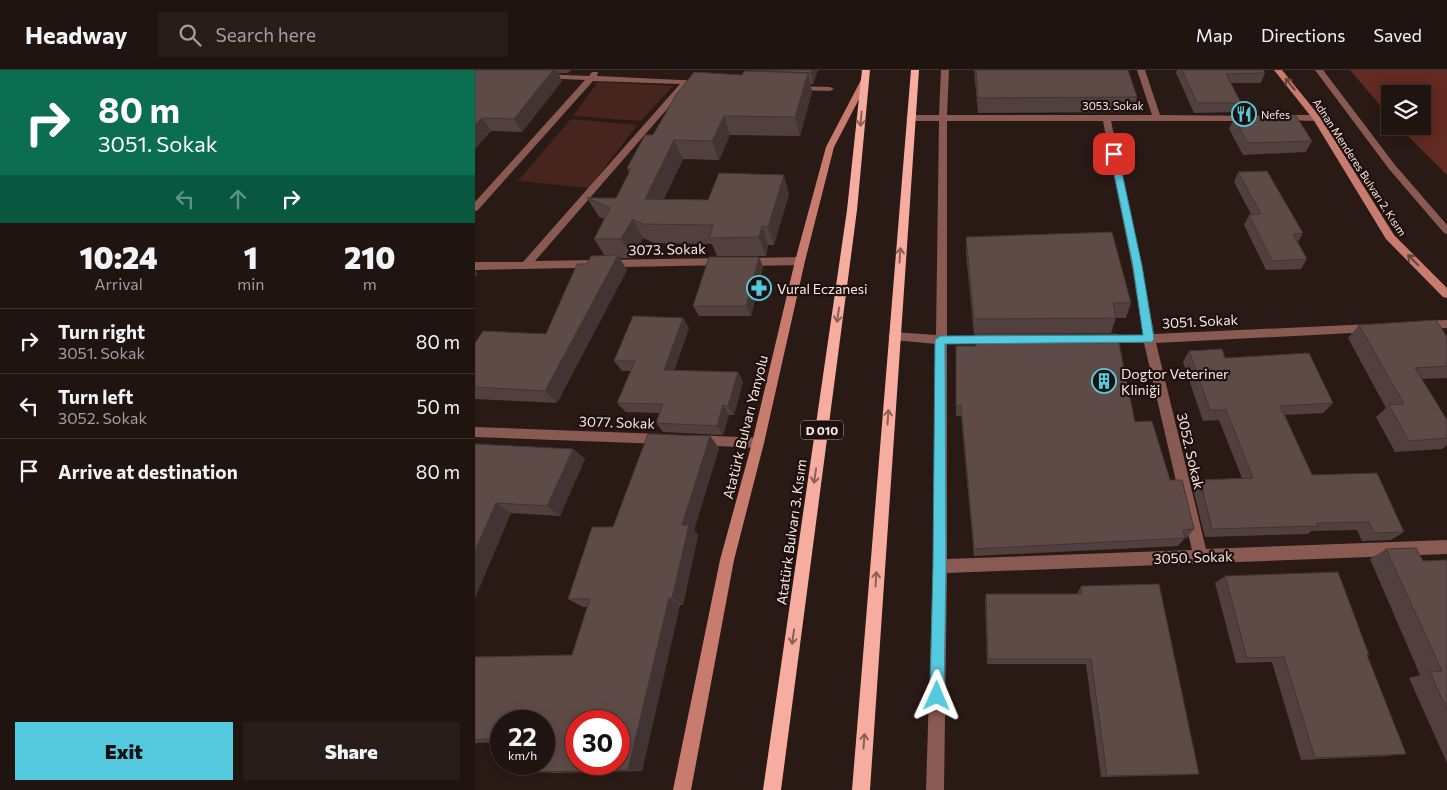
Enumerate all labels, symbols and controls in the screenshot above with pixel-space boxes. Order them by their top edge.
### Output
search box [158,12,508,57]
text: Headway [25,20,128,49]
icon: search [176,21,204,49]
text: Search here [216,23,316,46]
text: Map [1196,24,1233,46]
text: Directions [1261,24,1345,46]
text: Saved [1373,24,1422,46]
one-way arrow [1284,78,1295,91]
map controls [1381,85,1431,135]
button: layers [1381,85,1431,135]
text: 80 m [98,87,180,130]
icon: right [15,90,80,155]
street label: Adnan Menderes Bulvarı 2. Kısım [1311,96,1409,238]
street label: 3053. Sokak [1082,99,1144,112]
restaurant icon: Nefes [1231,101,1257,127]
place label: Nefes [1261,108,1290,121]
one-way arrow [856,110,866,126]
text: 3051. Sokak [98,130,218,157]
pin [1093,133,1135,175]
icon: arrive [1100,140,1128,168]
icon: left [171,185,199,213]
icon: ahead [224,185,252,213]
icon: right [277,185,305,213]
text: 10:24 [80,238,158,275]
text: 1 [244,238,258,275]
text: 210 [344,238,395,275]
street label: 3073. Sokak [628,240,706,258]
one-way arrow [895,247,904,263]
one-way arrow [1407,254,1419,266]
text: Arrival [94,274,143,293]
text: min [237,274,264,293]
text: m [363,274,377,293]
pharmacy icon: Vural Eczanesi [746,275,772,301]
place label: Vural Eczanesi [777,280,868,297]
one-way arrow [833,306,843,322]
street label: 3051. Sokak [1161,310,1239,331]
text: Turn right [58,320,145,343]
icon: right [15,327,43,355]
text: 80 m [416,330,460,353]
text: 3051. Sokak [58,343,145,362]
street label: Atatürk Bulvarı Yanyolu [719,353,771,501]
place label: Dogtor Veteriner Kliniği [1121,365,1229,398]
building icon: Dogtor Veteriner Kliniği [1091,368,1117,394]
text: Turn left [58,385,133,408]
icon: left [15,392,43,420]
text: 50 m [416,395,460,418]
text: 3052. Sokak [58,408,147,427]
one-way arrow [884,410,893,426]
street label: 3052. Sokak [1174,411,1208,491]
street label: 3077. Sokak [579,412,656,432]
road number: D 010 [801,420,843,440]
icon: arrive [15,457,43,485]
street label: Atatürk Bulvarı 3. Kısım [772,458,810,606]
text: Arrive at destination [58,460,238,483]
text: 80 m [416,460,460,483]
one-way arrow [810,467,820,483]
street label: 3050. Sokak [1153,547,1233,567]
one-way arrow [872,572,881,588]
one-way arrow [788,628,798,644]
position arrow [910,669,962,721]
speed limit sign: 30 [565,710,630,775]
text: 22 [508,721,537,751]
button: Exit [15,722,233,780]
button: Share [243,722,460,780]
one-way arrow [860,734,869,750]
text: km/h [508,748,537,762]

